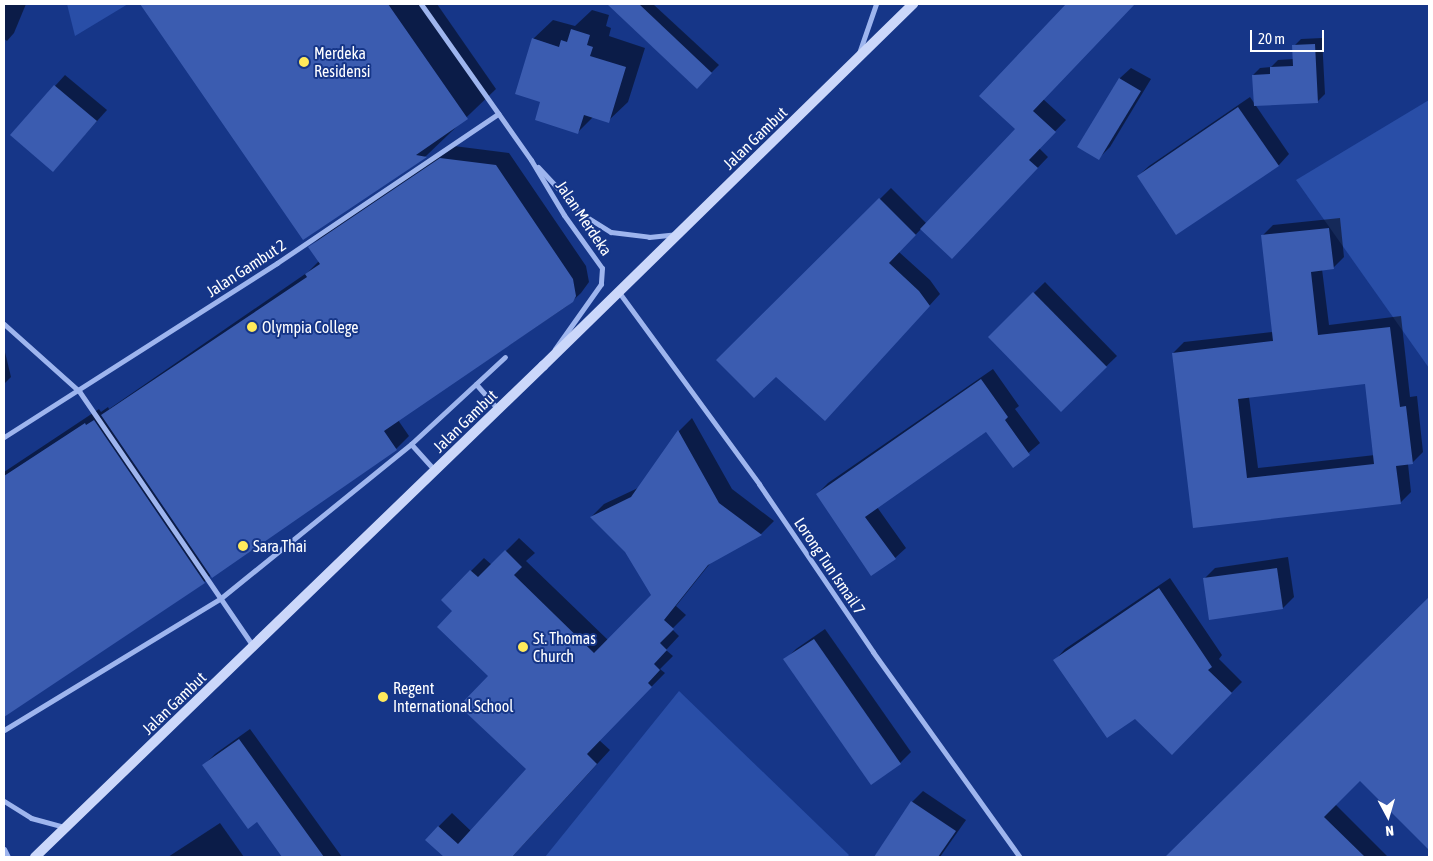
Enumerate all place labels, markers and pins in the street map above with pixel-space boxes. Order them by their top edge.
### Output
place label: Merdeka Residensi [314,43,371,81]
marker: Merdeka Residensi [298,56,310,68]
place label: Olympia College [262,317,359,337]
marker: Olympia College [246,321,258,333]
place label: Sara Thai [253,536,307,556]
marker: Sara Thai [237,540,249,552]
place label: St. Thomas Church [533,628,596,666]
marker: St. Thomas Church [517,641,529,653]
place label: Regent International School [393,678,514,716]
marker: Regent International School [377,691,389,703]

